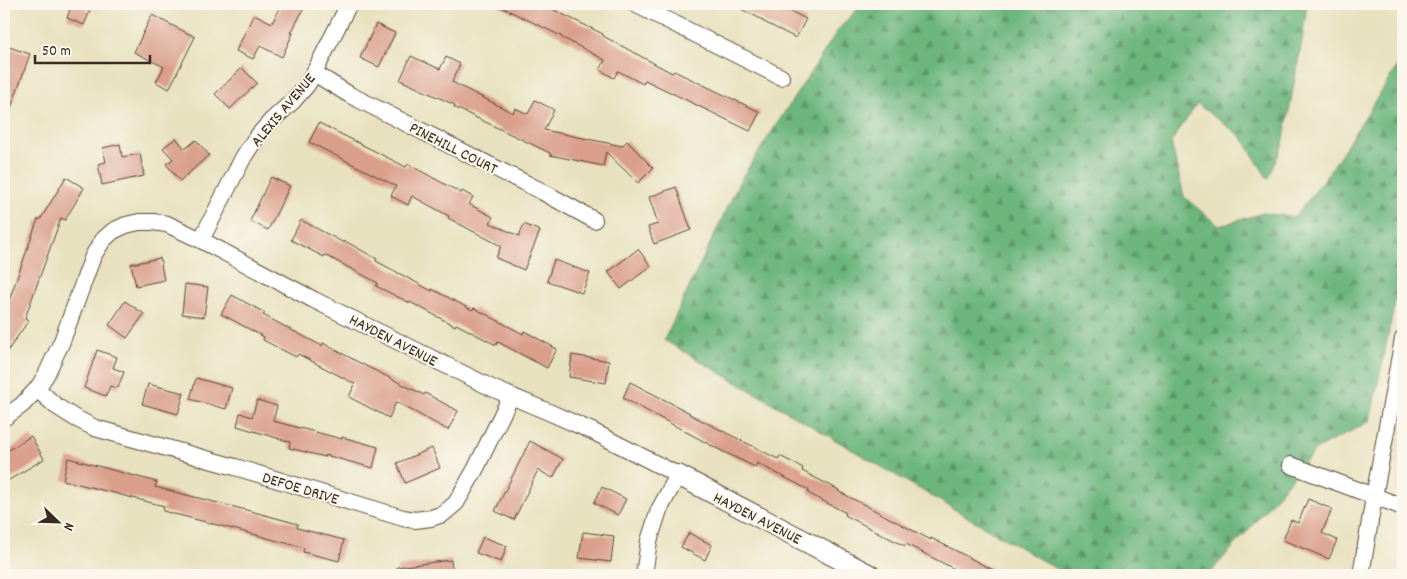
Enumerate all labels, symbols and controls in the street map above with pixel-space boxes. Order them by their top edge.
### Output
scale bar [35,32,150,64]
text: 50 m [42,41,71,63]
street label: ALEXIS AVENUE [246,68,322,153]
street label: PINEHILL COURT [405,117,502,182]
street label: HAYDEN AVENUE [345,309,442,374]
street label: DEFOE DRIVE [259,467,342,512]
street label: HAYDEN AVENUE [709,487,806,552]
north arrow [32,496,82,546]
text: N [58,519,79,533]

